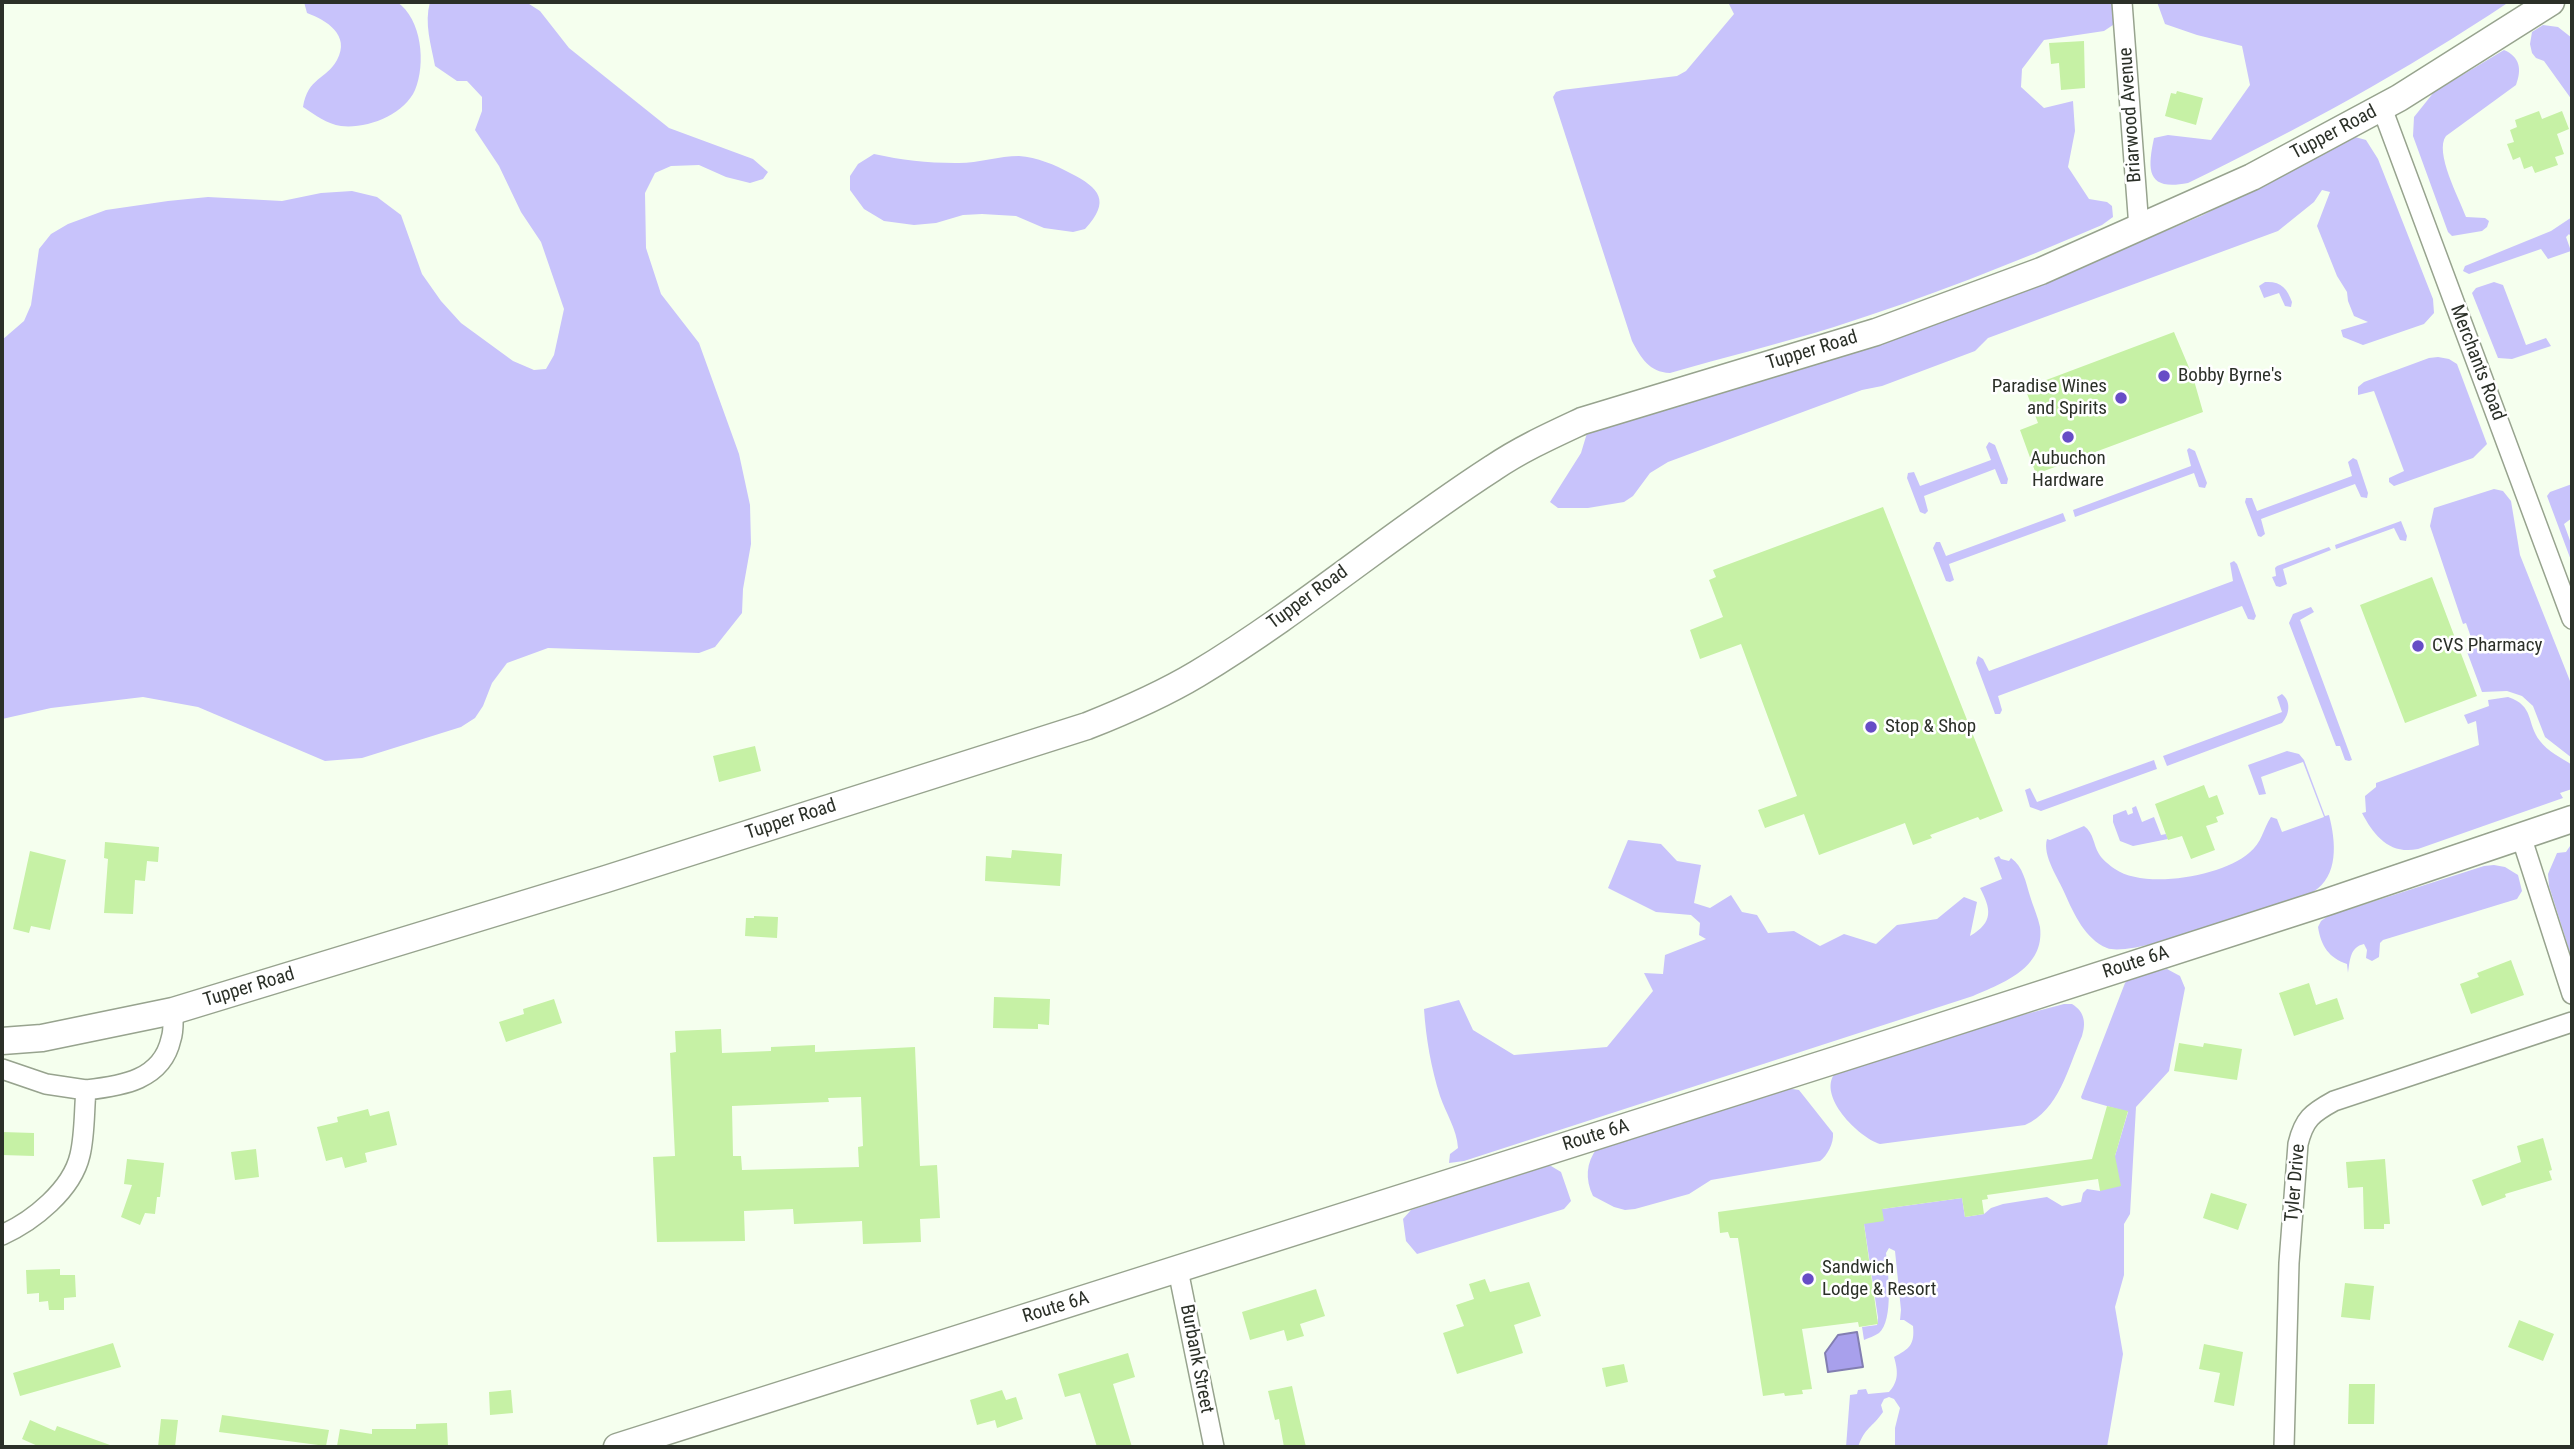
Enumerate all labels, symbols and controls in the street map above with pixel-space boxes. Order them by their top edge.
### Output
street label: Briarwood Avenue [2115,47,2147,183]
street label: Tupper Road [2287,101,2381,165]
street label: Merchants Road [2445,302,2509,424]
street label: Tupper Road [1764,326,1860,376]
place label: Bobby Byrne's [2178,365,2282,387]
marker: Bobby Byrne's [2156,368,2172,384]
place label: Paradise Wines and Spirits [1992,376,2107,420]
marker: Paradise Wines and Spirits [2113,390,2129,406]
marker: Aubuchon Hardware [2060,429,2076,445]
place label: Aubuchon Hardware [2030,448,2106,492]
street label: Tupper Road [1263,561,1353,635]
place label: CVS Pharmacy [2432,635,2542,657]
marker: CVS Pharmacy [2410,638,2426,654]
place label: Stop & Shop [1885,716,1976,738]
marker: Stop & Shop [1863,719,1879,735]
street label: Tupper Road [743,795,839,845]
street label: Route 6A [2100,942,2172,984]
street label: Tupper Road [201,963,297,1013]
street label: Route 6A [1560,1115,1632,1157]
street label: Tyler Drive [2281,1143,2311,1223]
place label: Sandwich Lodge & Resort [1822,1257,1936,1301]
marker: Sandwich Lodge & Resort [1800,1271,1816,1287]
street label: Route 6A [1020,1287,1092,1329]
street label: Burbank Street [1174,1303,1218,1415]

